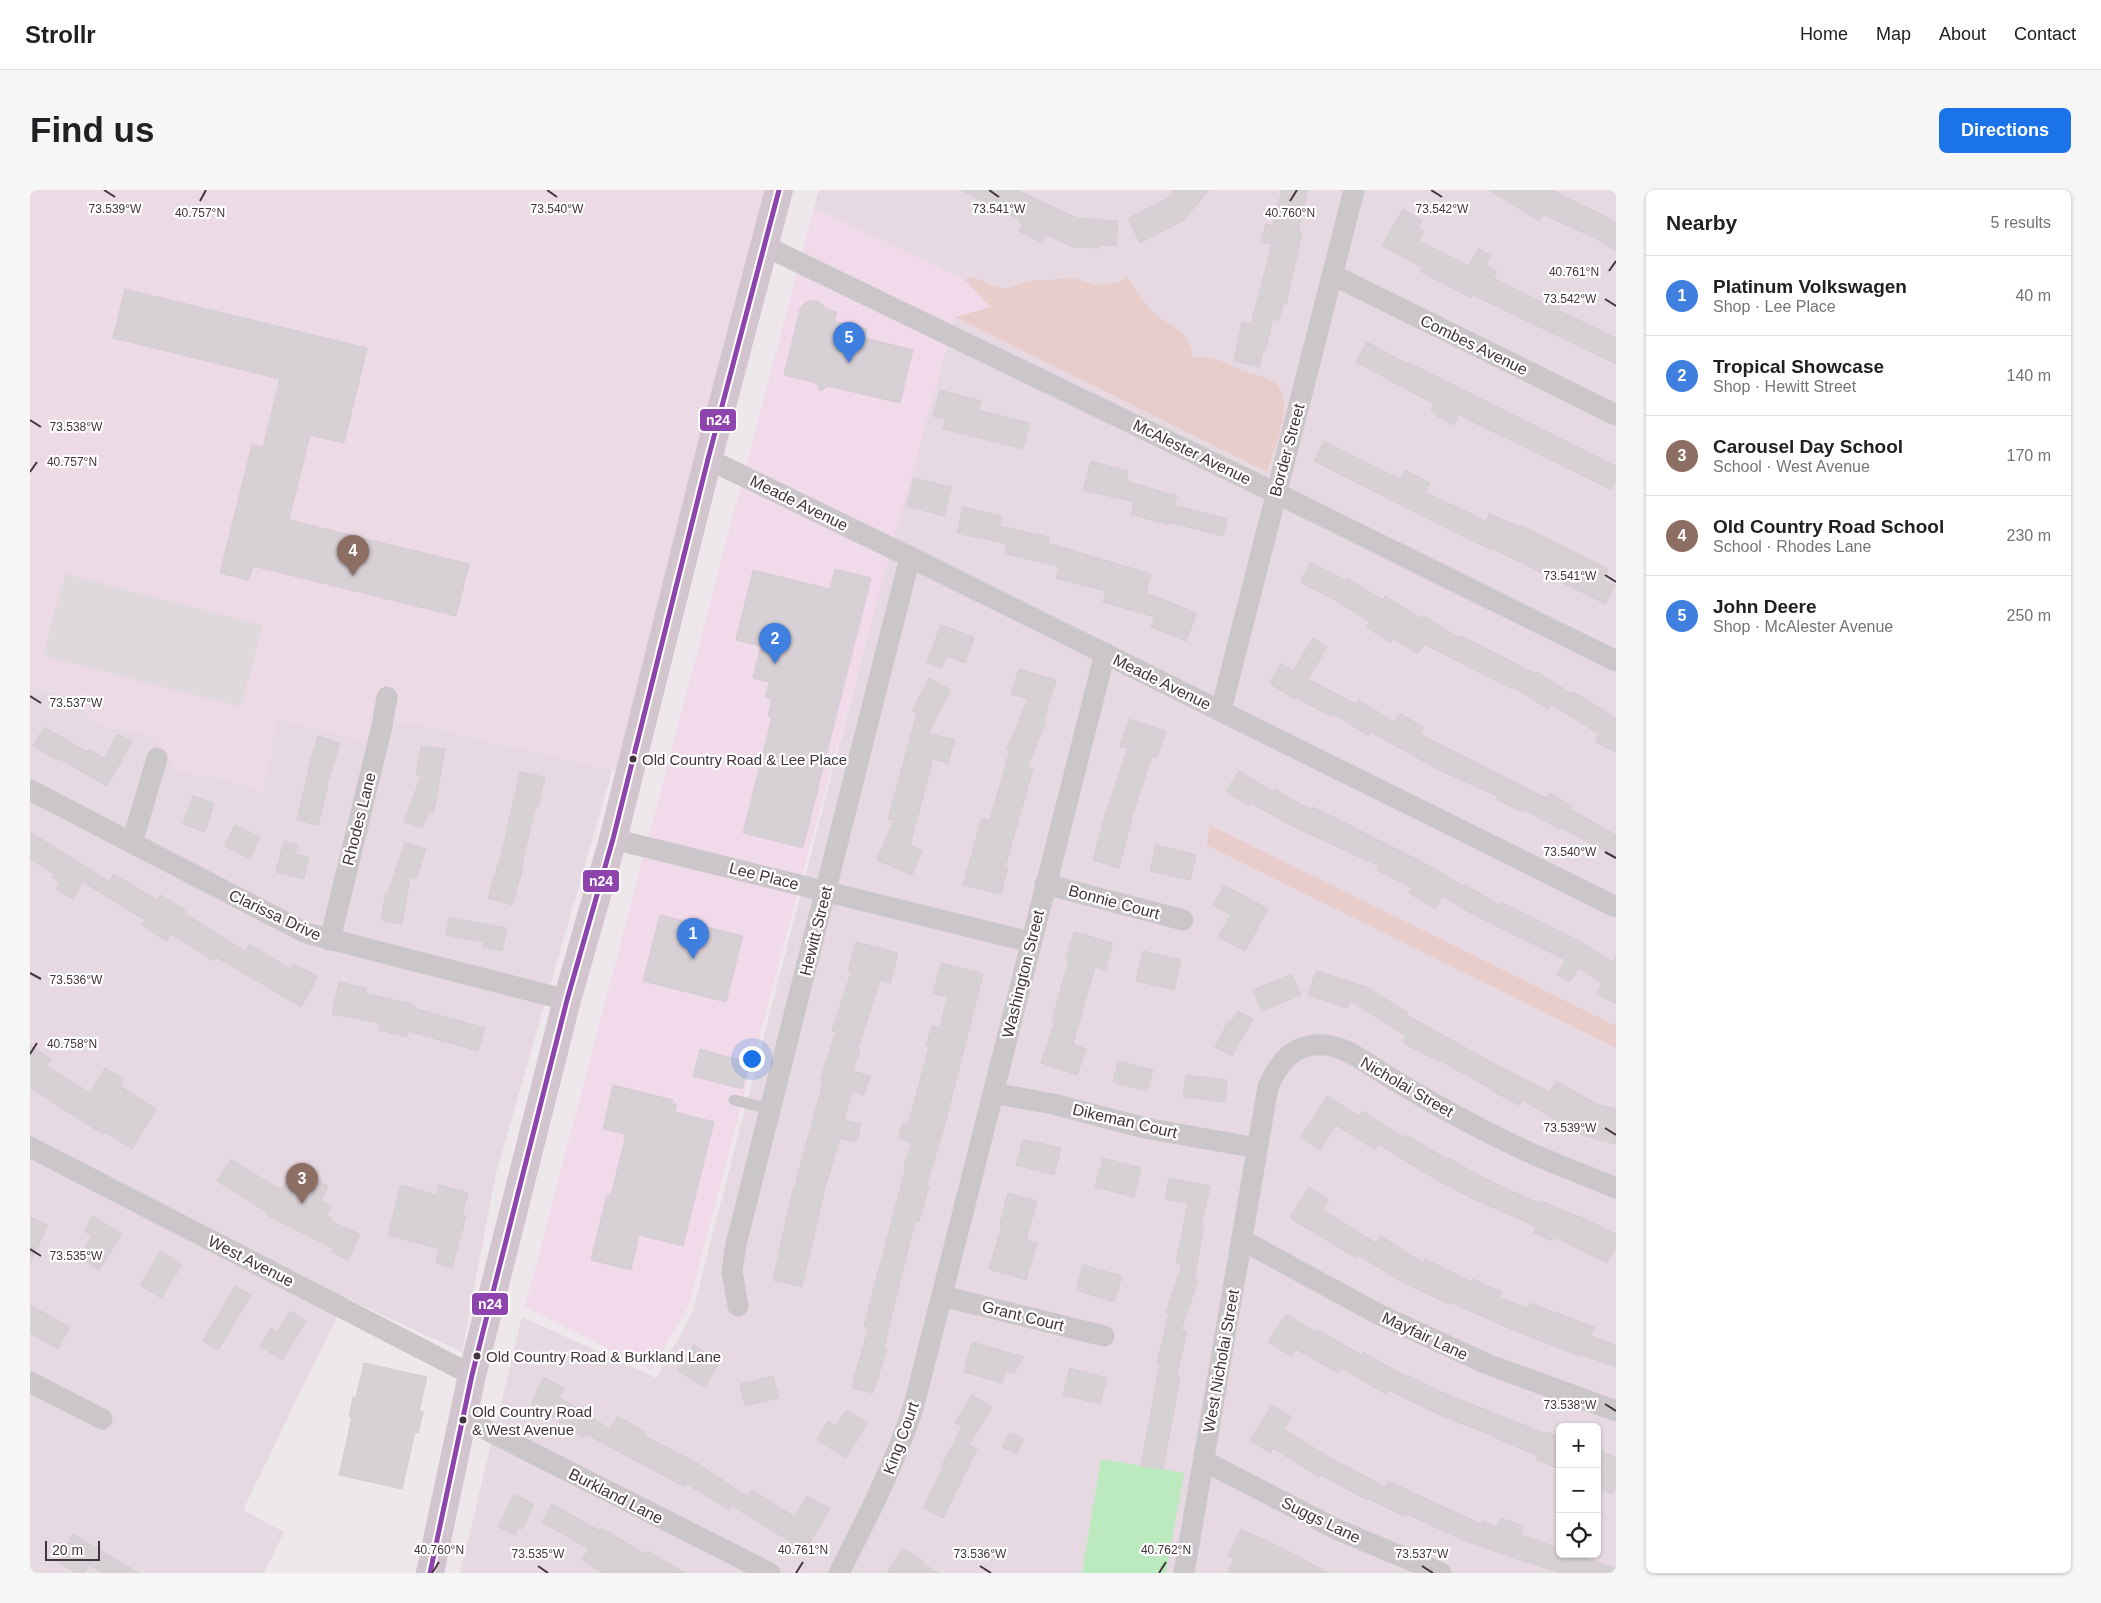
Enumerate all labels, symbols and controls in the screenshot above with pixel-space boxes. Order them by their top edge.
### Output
text: Strollr [25,21,96,48]
text: Home [1800,24,1848,44]
text: Map [1876,24,1911,44]
text: About [1939,24,1986,44]
text: Contact [2014,24,2076,44]
button: Directions [1939,108,2071,153]
text: Find us [30,110,154,149]
text: 73.539°W [89,202,142,216]
text: 73.540°W [531,202,584,216]
text: 73.541°W [973,202,1026,216]
text: 73.542°W [1416,202,1469,216]
text: 40.757°N [175,206,225,220]
text: 40.760°N [1265,206,1315,220]
text: Nearby [1666,211,1737,234]
text: 5 results [1991,214,2051,231]
text: 40.761°N [1549,265,1599,279]
text: Platinum Volkswagen [1713,276,1907,297]
text: 1 [1678,287,1686,304]
text: 40 m [2015,287,2051,304]
text: 73.542°W [1544,292,1597,306]
text: Shop · Lee Place [1713,298,1836,315]
street label: Combes Avenue [1418,312,1530,378]
pin: 5 [833,322,865,363]
text: Tropical Showcase [1713,356,1884,377]
text: 2 [1678,367,1686,384]
text: 140 m [2007,367,2051,384]
text: Shop · Hewitt Street [1713,378,1856,395]
street label: Border Street [1266,401,1308,498]
line badge: n24 [699,408,737,432]
text: n24 [706,412,730,428]
street label: McAlester Avenue [1130,416,1254,488]
text: 73.538°W [50,420,103,434]
text: Carousel Day School [1713,436,1903,457]
text: 3 [1678,447,1686,464]
text: 170 m [2007,447,2051,464]
text: 40.757°N [47,455,97,469]
text: School · West Avenue [1713,458,1870,475]
street label: Meade Avenue [747,472,851,534]
text: Old Country Road School [1713,516,1944,537]
text: 4 [1678,527,1686,544]
text: 230 m [2007,527,2051,544]
pin: 4 [337,535,369,576]
text: School · Rhodes Lane [1713,538,1871,555]
text: 73.541°W [1544,569,1597,583]
text: John Deere [1713,596,1816,617]
text: 5 [1678,607,1686,624]
text: 250 m [2007,607,2051,624]
text: Shop · McAlester Avenue [1713,618,1893,635]
pin: 2 [759,623,791,664]
street label: Meade Avenue [1110,651,1214,713]
text: 73.537°W [50,696,103,710]
place label: Old Country Road & Lee Place [642,751,847,768]
marker: Old Country Road & Lee Place [628,754,638,764]
street label: Rhodes Lane [339,771,379,867]
text: 73.540°W [1544,845,1597,859]
street label: Lee Place [727,859,801,893]
line badge: n24 [582,869,620,893]
text: n24 [589,873,613,889]
street label: Bonnie Court [1067,882,1162,922]
street label: Hewitt Street [797,884,835,977]
street label: Clarissa Drive [226,886,324,944]
street label: Washington Street [999,908,1047,1040]
pin: 1 [677,918,709,959]
text: 73.536°W [50,973,103,987]
text: 40.758°N [47,1037,97,1051]
your location [739,1046,765,1072]
street label: Nicholai Street [1358,1054,1457,1121]
street label: Dikeman Court [1071,1101,1179,1141]
text: 73.539°W [1544,1121,1597,1135]
pin: 3 [286,1163,318,1204]
street label: West Avenue [205,1232,297,1290]
text: 73.535°W [50,1249,103,1263]
street label: West Nicholai Street [1200,1288,1242,1434]
line badge: n24 [471,1292,509,1316]
text: n24 [478,1296,502,1312]
street label: Grant Court [980,1298,1066,1334]
street label: Mayfair Lane [1379,1309,1471,1363]
place label: Old Country Road & Burkland Lane [486,1348,721,1365]
marker: Old Country Road & Burkland Lane [472,1351,482,1361]
text: 73.538°W [1544,1398,1597,1412]
street label: King Court [880,1399,922,1476]
place label: Old Country Road & West Avenue [472,1403,592,1438]
marker: Old Country Road & West Avenue [458,1415,468,1425]
map controls [1556,1423,1601,1558]
button: + [1556,1423,1601,1468]
street label: Burkland Lane [566,1465,666,1527]
button: − [1556,1468,1601,1513]
street label: Suggs Lane [1279,1494,1363,1546]
button: locate [1556,1513,1601,1558]
scale bar [45,1538,100,1561]
text: 20 m [52,1542,83,1558]
text: 40.760°N [414,1543,464,1557]
text: 40.761°N [778,1543,828,1557]
text: 40.762°N [1141,1543,1191,1557]
text: 73.535°W [512,1547,565,1561]
text: 73.536°W [954,1547,1007,1561]
text: 73.537°W [1396,1547,1449,1561]

